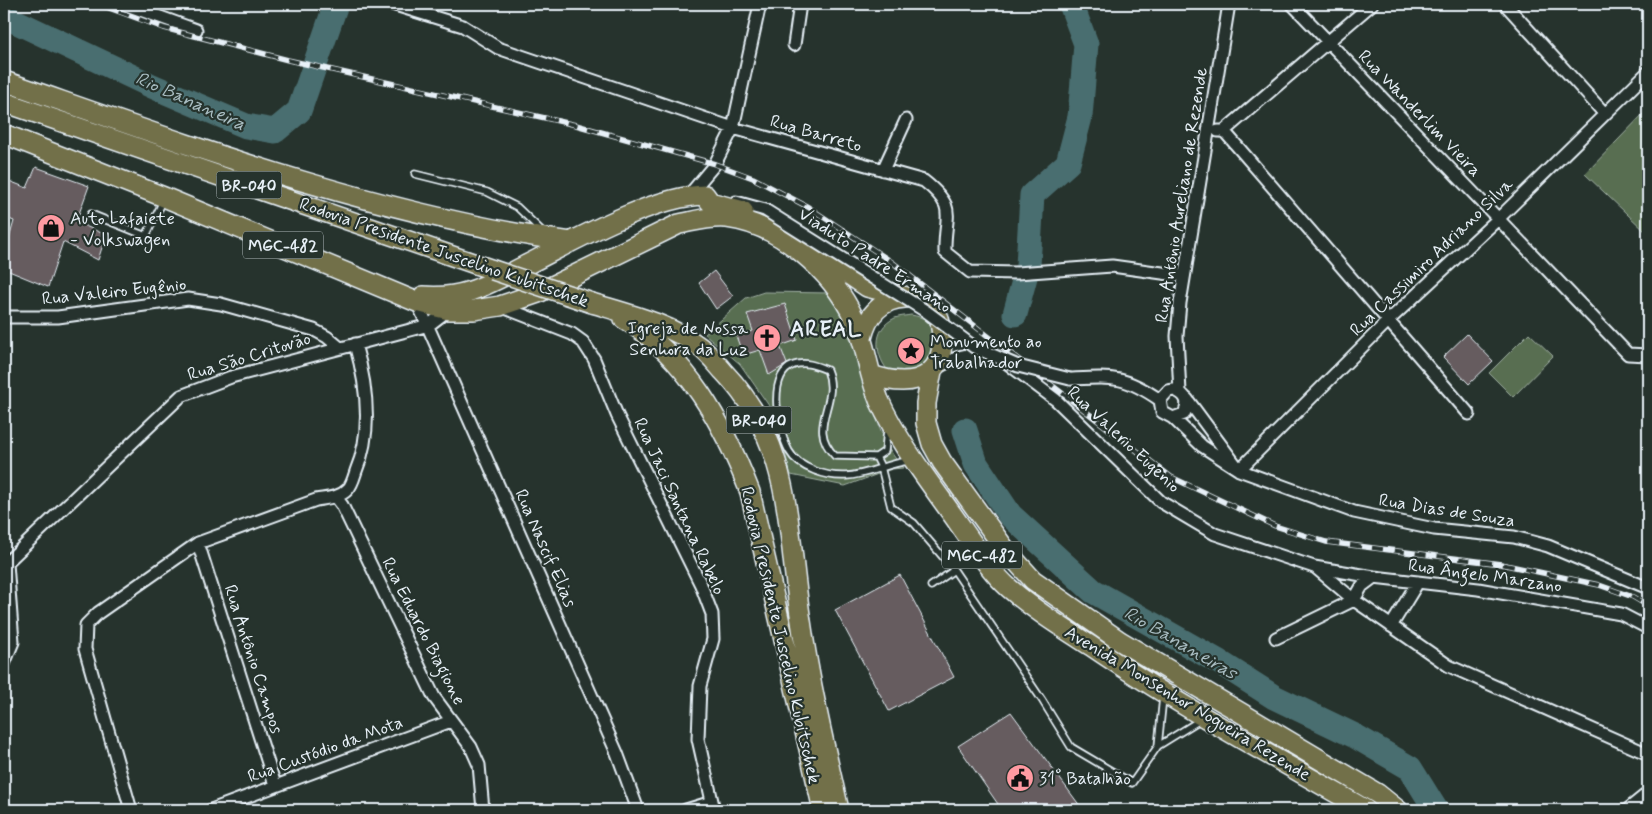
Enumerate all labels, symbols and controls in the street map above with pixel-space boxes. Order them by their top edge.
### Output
street label: Rua Wanderlim Vieira [1352,45,1486,183]
water label: Rio Bananeira [131,66,250,137]
street label: Rua Antônio Aureliano de Rezende [1150,66,1214,325]
street label: Rua Barreto [767,109,864,158]
road number: BR-040 [216,172,282,198]
street label: Rua Cassimiro Adriano Silva [1345,173,1519,342]
street label: Rodovia Presidente Juscelino Kubitschek [296,192,591,314]
street label: Viaduto Padre Ermano [793,202,956,319]
place label: Auto Lafaiete - Volkswagen [70,207,175,253]
shop icon: Auto Lafaiete - Volkswagen [36,213,66,243]
road number: MGC-482 [243,232,323,258]
street label: Rua Valeiro Eugênio [41,272,187,312]
district label: AREAL [790,316,862,344]
place label: Igreja de Nossa Senhora da Luz [627,317,748,362]
church icon: Igreja de Nossa Senhora da Luz [752,323,782,353]
street label: Rua São Critovão [185,327,314,387]
place label: Monumento ao Trabalhador [930,330,1042,375]
place icon: Monumento ao Trabalhador [896,336,926,366]
street label: Rua Valerio Eugenio [1061,381,1185,499]
road number: BR-040 [726,406,792,434]
street label: Rua Jaci Santana Rabelo [627,414,731,599]
street label: Rodovia Presidente Juscelino Kubitschek [734,484,826,786]
street label: Rua Nascif Elias [508,486,582,611]
street label: Rua Dias de Souza [1377,488,1517,534]
road number: MGC-482 [942,542,1022,568]
street label: Rua Eduardo Biagione [374,553,471,710]
street label: Rua Ângelo Marzano [1406,553,1563,601]
street label: Rua Antônio Campos [218,582,289,737]
water label: Rio Bananeiras [1119,601,1242,686]
street label: Avenida Monsenhor Nogueira Rezende [1059,621,1315,788]
street label: Rua Custódio da Mota [244,711,406,789]
public building icon: 31° Batalhão [1005,763,1035,793]
place label: 31° Batalhão [1039,767,1131,791]

